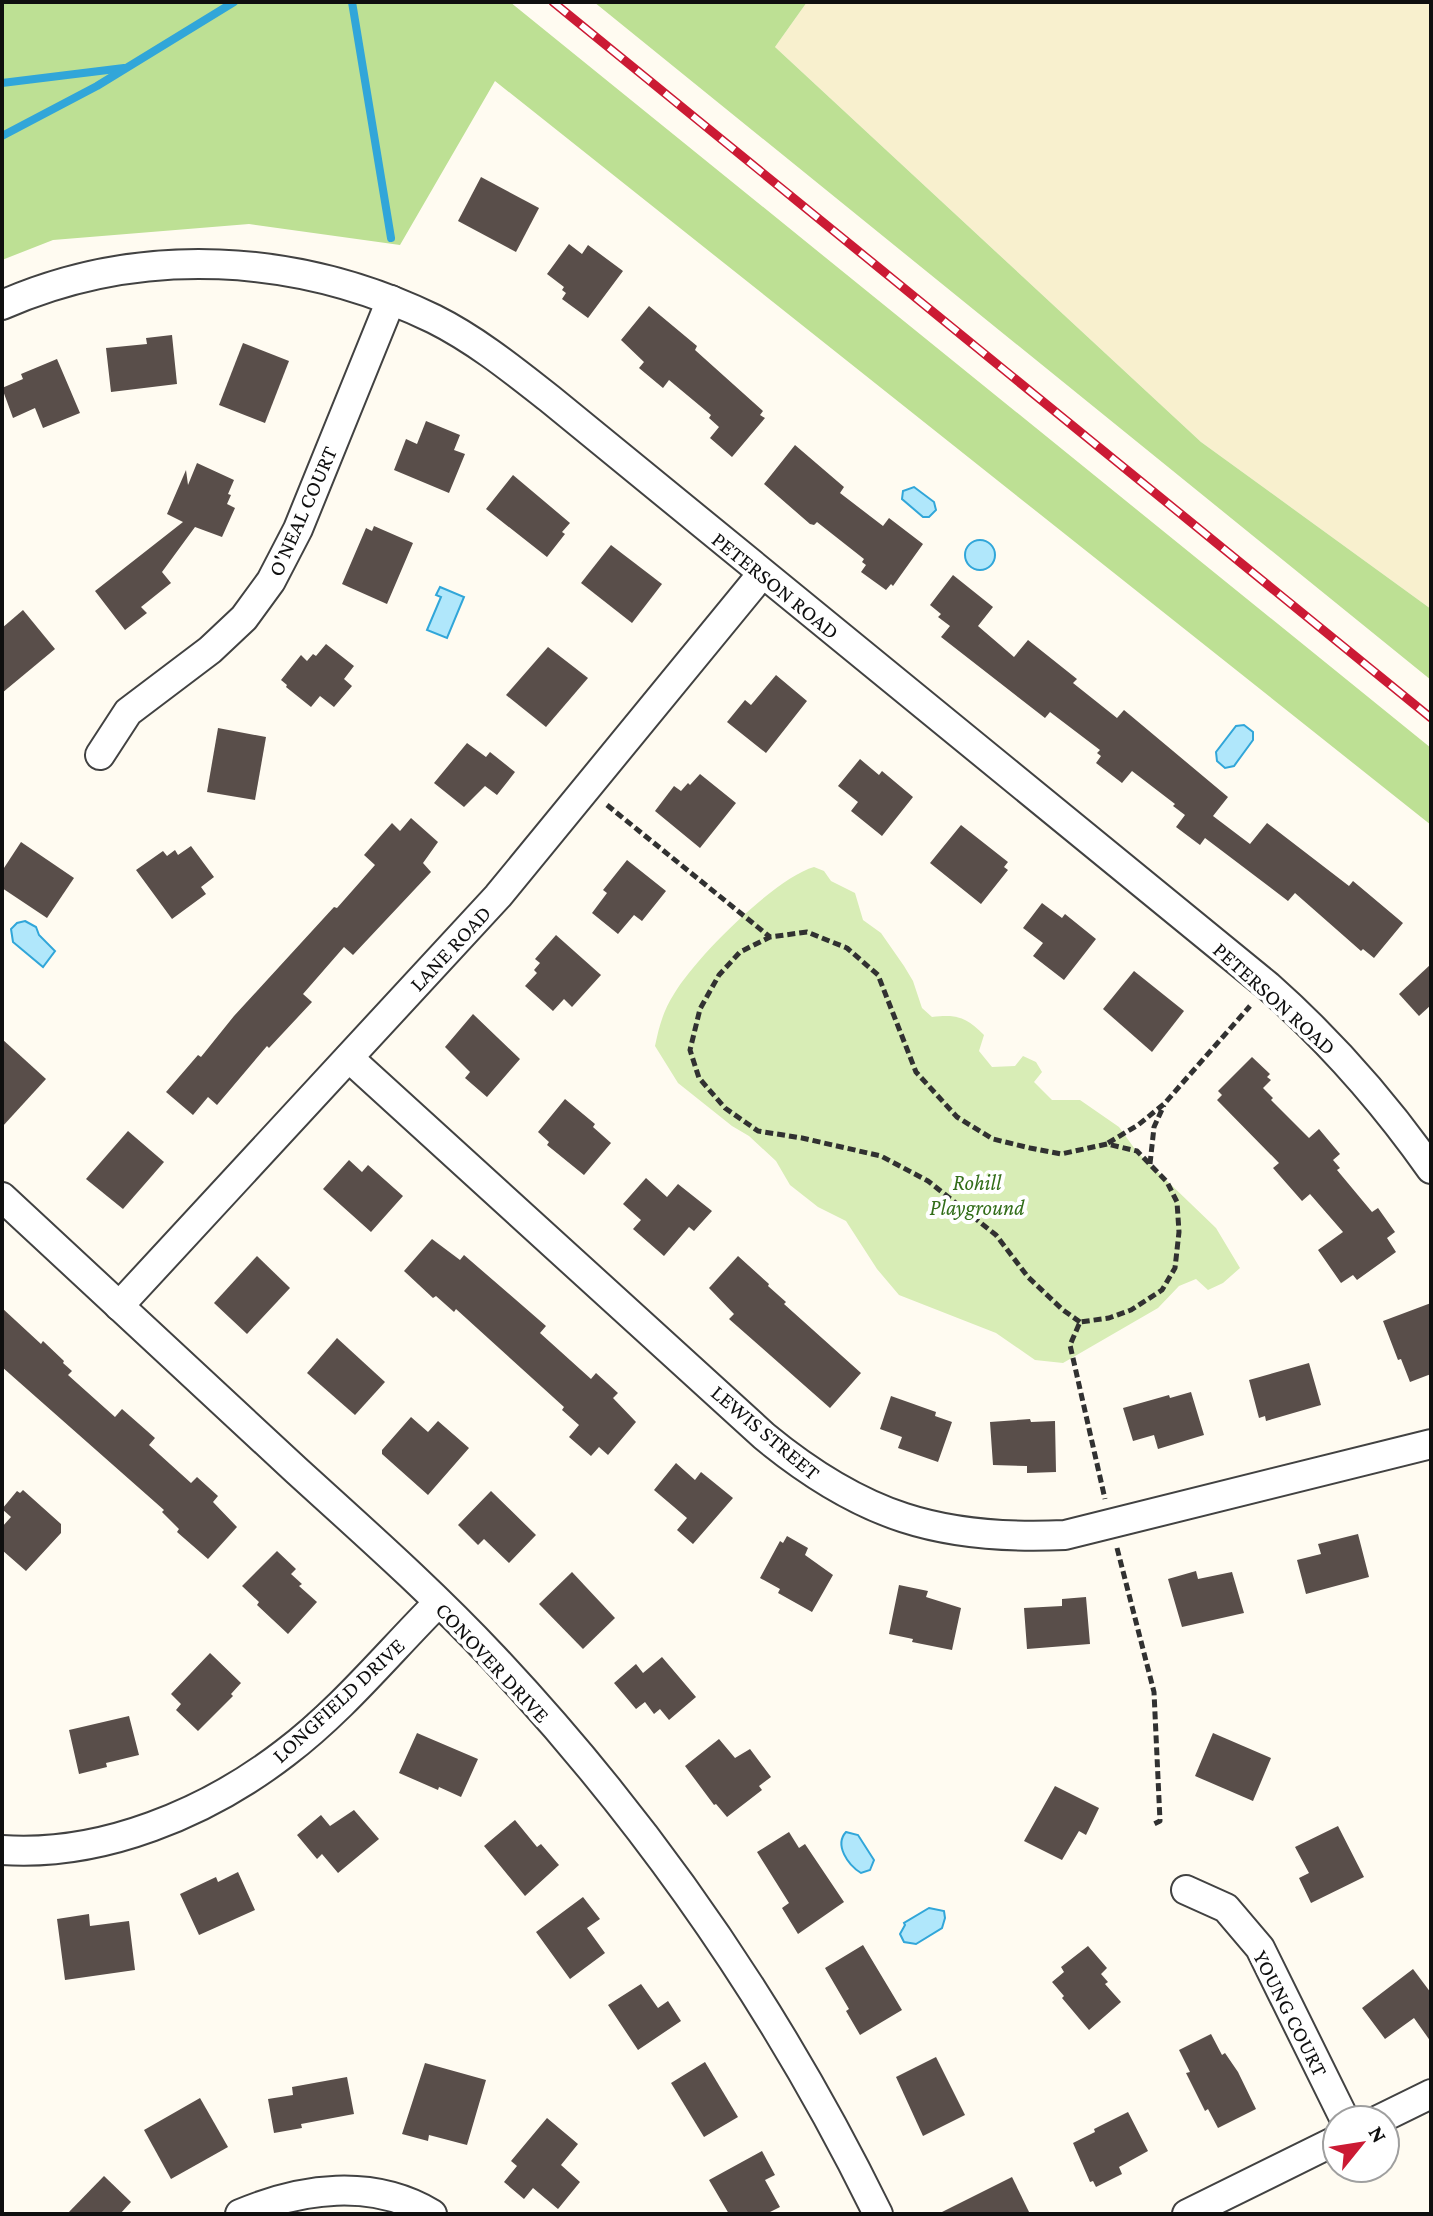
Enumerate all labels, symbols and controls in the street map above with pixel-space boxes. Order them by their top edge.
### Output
street label: O'NEAL COURT [263,442,342,580]
street label: PETERSON ROAD [707,527,844,644]
street label: LANE ROAD [404,900,496,996]
street label: PETERSON ROAD [1208,937,1341,1060]
park label: Rohill Playground [930,1170,1025,1220]
street label: LEWIS STREET [706,1380,825,1485]
street label: CONOVER DRIVE [431,1597,555,1728]
street label: LONGFIELD DRIVE [267,1633,410,1768]
street label: YOUNG COURT [1248,1946,1333,2080]
north arrow [1321,2104,1401,2184]
text: N [1363,2122,1392,2147]

